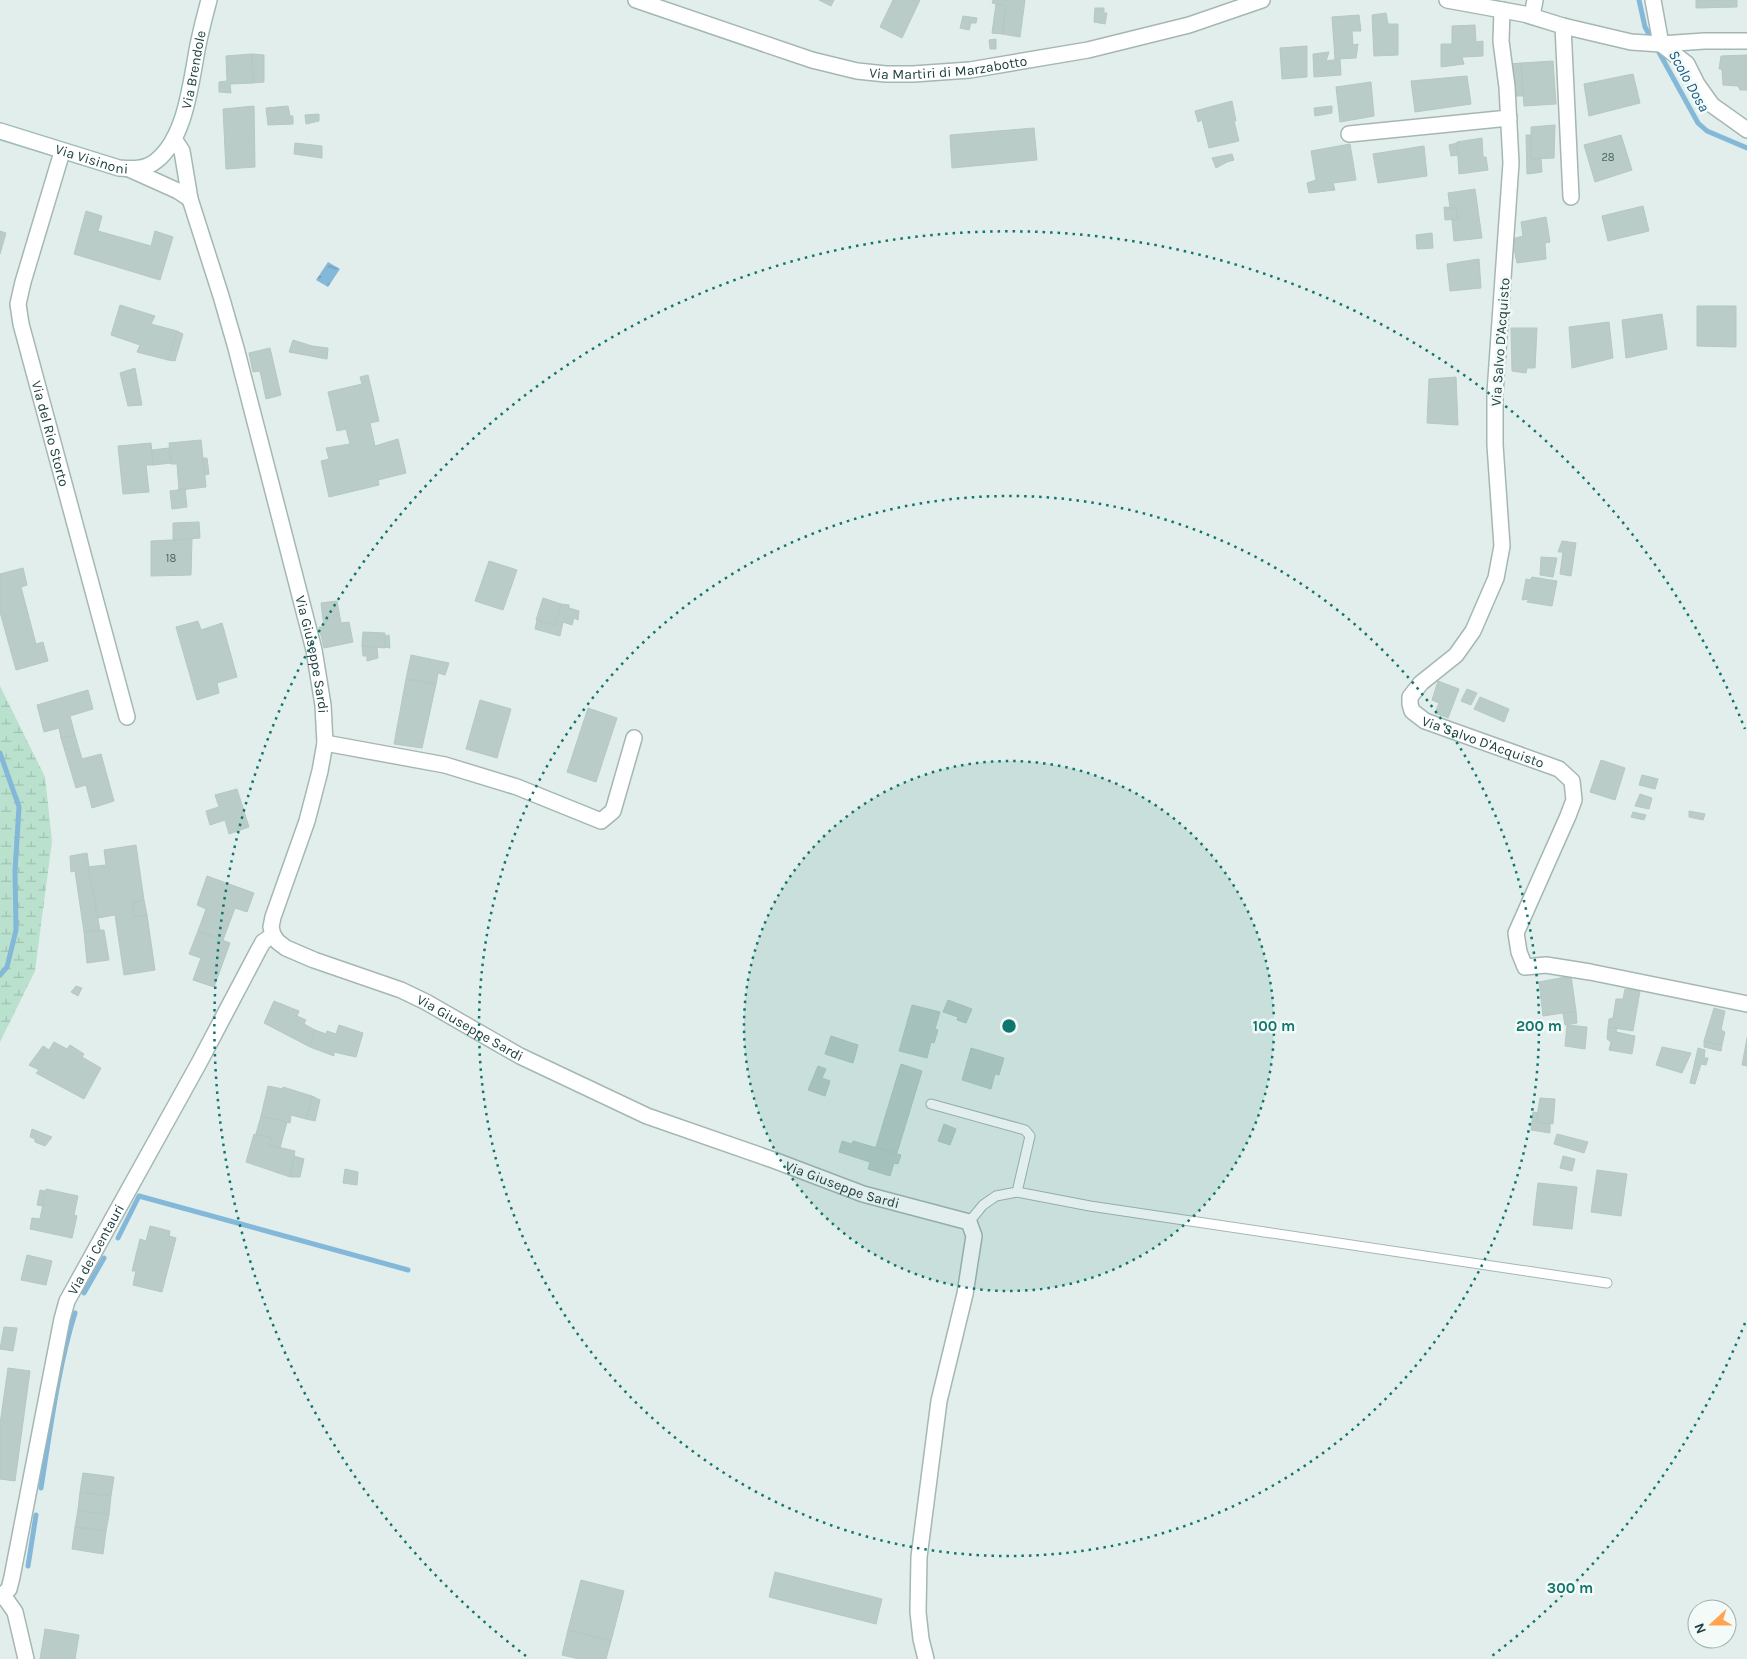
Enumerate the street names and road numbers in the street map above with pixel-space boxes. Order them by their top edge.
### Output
street label: Via Brendole [178,29,210,111]
street label: Via Martiri di Marzabotto [868,52,1029,83]
street label: Via Visinoni [53,141,129,178]
street label: Via Salvo D'Acquisto [1488,277,1513,407]
street label: Via del Rio Storto [28,379,72,489]
street label: Via Giuseppe Sardi [291,594,332,714]
street label: Via Salvo D'Acquisto [1419,713,1546,772]
street label: Via Giuseppe Sardi [414,991,526,1065]
street label: Via Giuseppe Sardi [783,1157,901,1212]
street label: Via dei Centauri [64,1201,128,1298]

